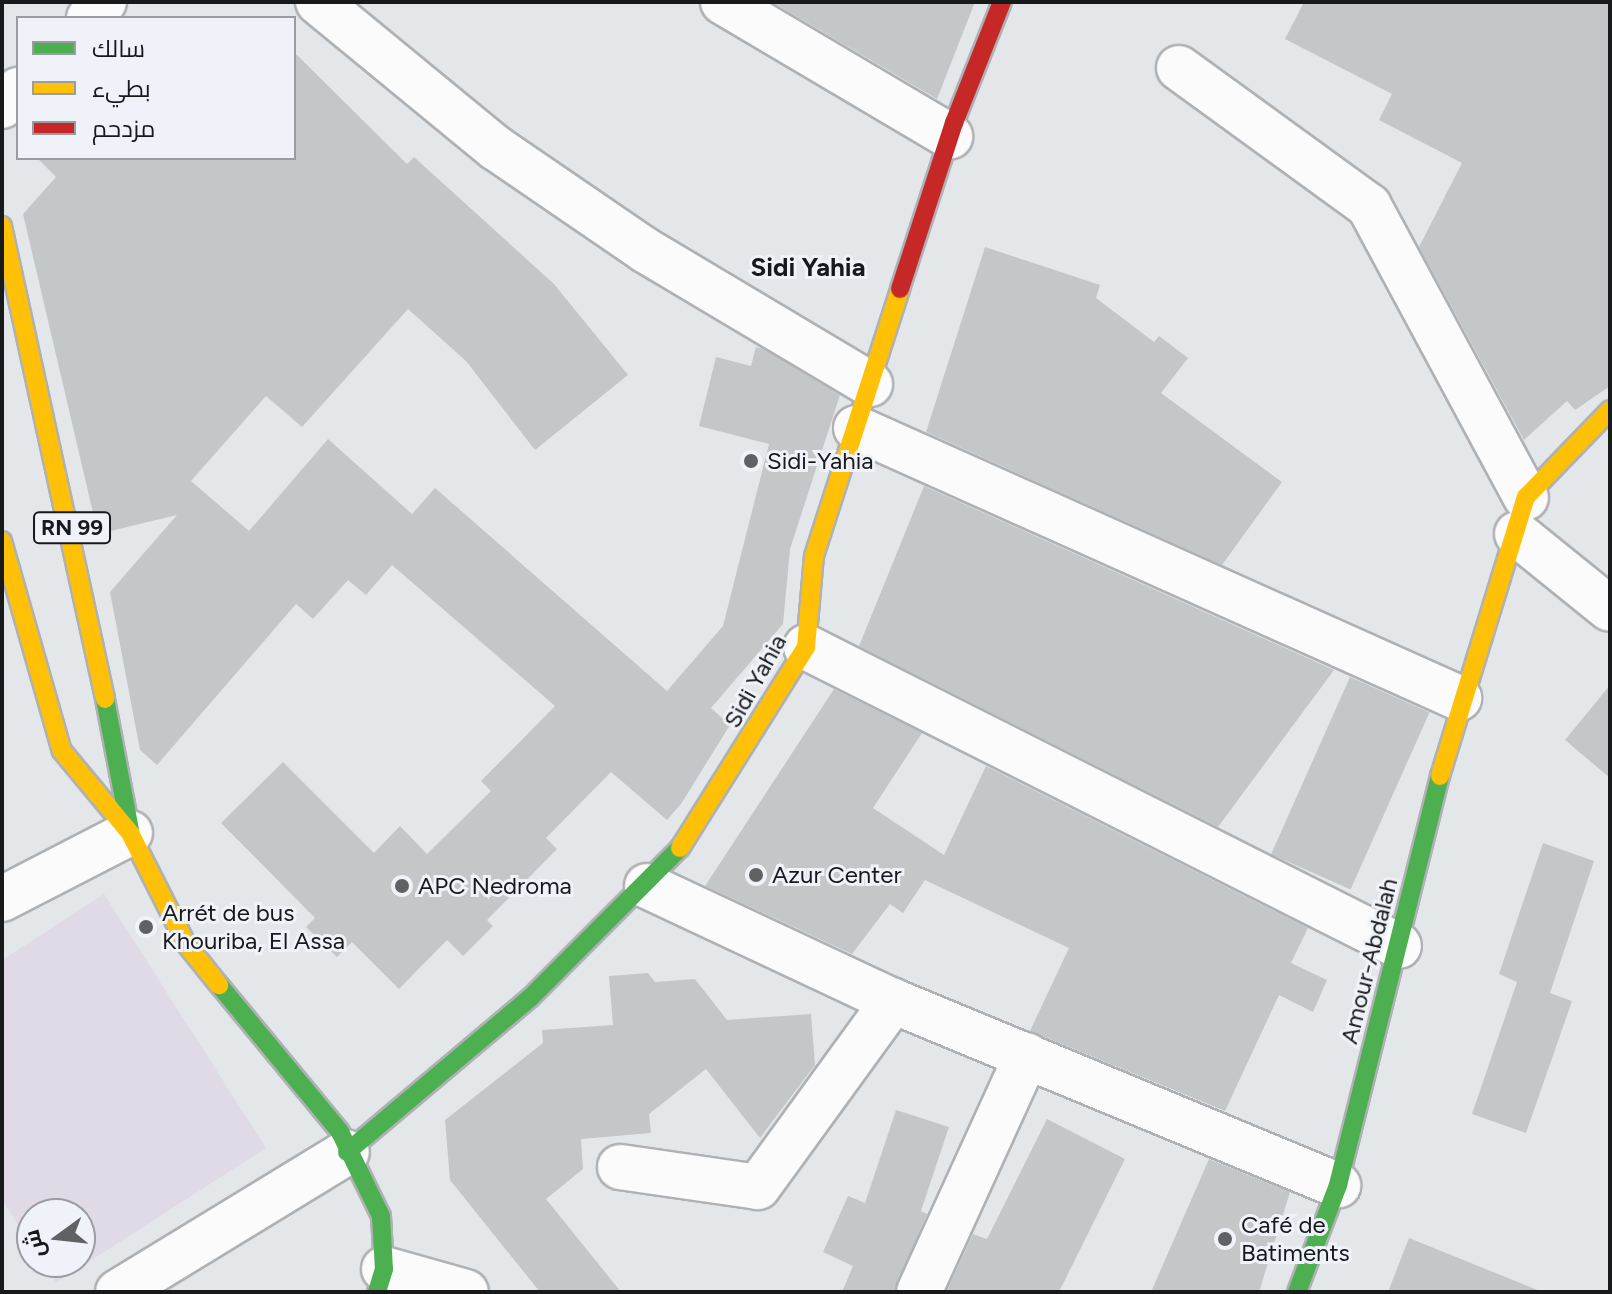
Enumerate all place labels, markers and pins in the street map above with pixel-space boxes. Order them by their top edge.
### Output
place label: Sidi-Yahia [767,447,873,475]
marker: Sidi-Yahia [742,452,760,470]
place label: Azur Center [772,861,901,889]
marker: Azur Center [747,866,765,884]
place label: APC Nedroma [418,872,572,900]
marker: APC Nedroma [393,877,411,895]
place label: Arrét de bus Khouriba, El Assa [162,899,345,955]
marker: Arrét de bus Khouriba, El Assa [137,918,155,936]
place label: Café de Batiments [1241,1211,1350,1267]
marker: Café de Batiments [1216,1230,1234,1248]

